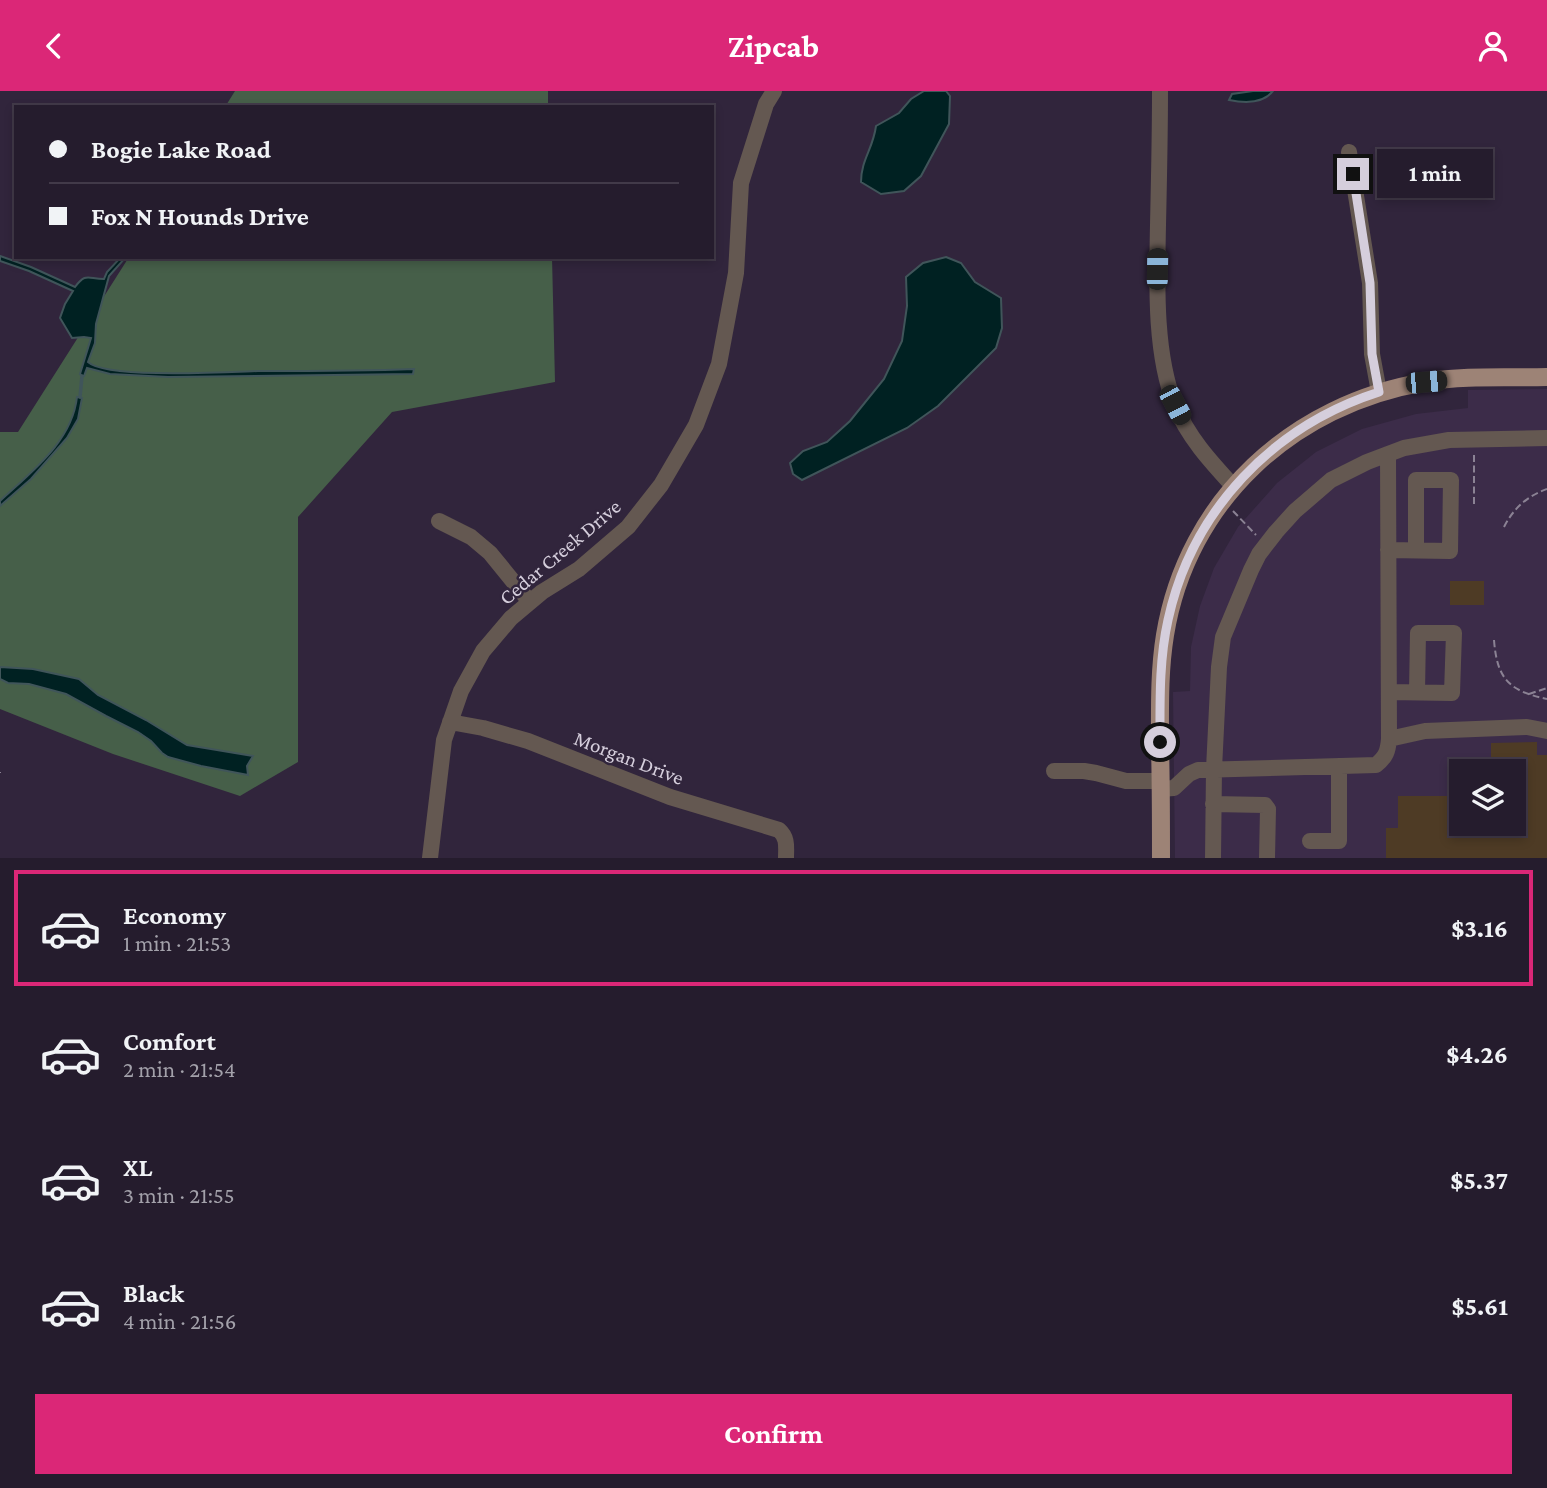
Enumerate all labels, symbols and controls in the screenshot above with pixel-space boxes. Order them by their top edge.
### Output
icon: back [35,27,73,65]
icon: person [1474,27,1512,65]
text: Zipcab [728,28,819,64]
text: Bogie Lake Road [91,135,271,164]
callout: 1 min [1378,149,1493,199]
route end [1337,158,1369,190]
text: 1 min [1409,160,1461,186]
text: Fox N Hounds Drive [91,202,309,231]
car [1147,248,1168,290]
car [1405,370,1448,394]
car [1156,382,1195,428]
street label: Cedar Creek Drive [494,494,626,610]
street label: Morgan Drive [571,726,687,790]
route start [1144,726,1176,758]
map controls [1449,759,1526,836]
button: layers [1449,759,1526,836]
icon: car [39,897,102,960]
text: Economy [123,901,226,930]
text: $3.16 [1451,914,1508,943]
text: 1 min · 21:53 [123,930,231,956]
icon: car [39,1023,102,1086]
text: Comfort [123,1027,216,1056]
text: $4.26 [1446,1040,1508,1069]
text: 2 min · 21:54 [123,1056,236,1082]
icon: car [39,1149,102,1212]
text: XL [123,1153,152,1182]
text: $5.37 [1450,1166,1508,1195]
text: 3 min · 21:55 [123,1182,235,1208]
icon: car [39,1275,102,1338]
text: Black [123,1279,184,1308]
text: $5.61 [1451,1292,1508,1321]
text: 4 min · 21:56 [123,1308,236,1334]
button: Confirm [35,1394,1512,1474]

